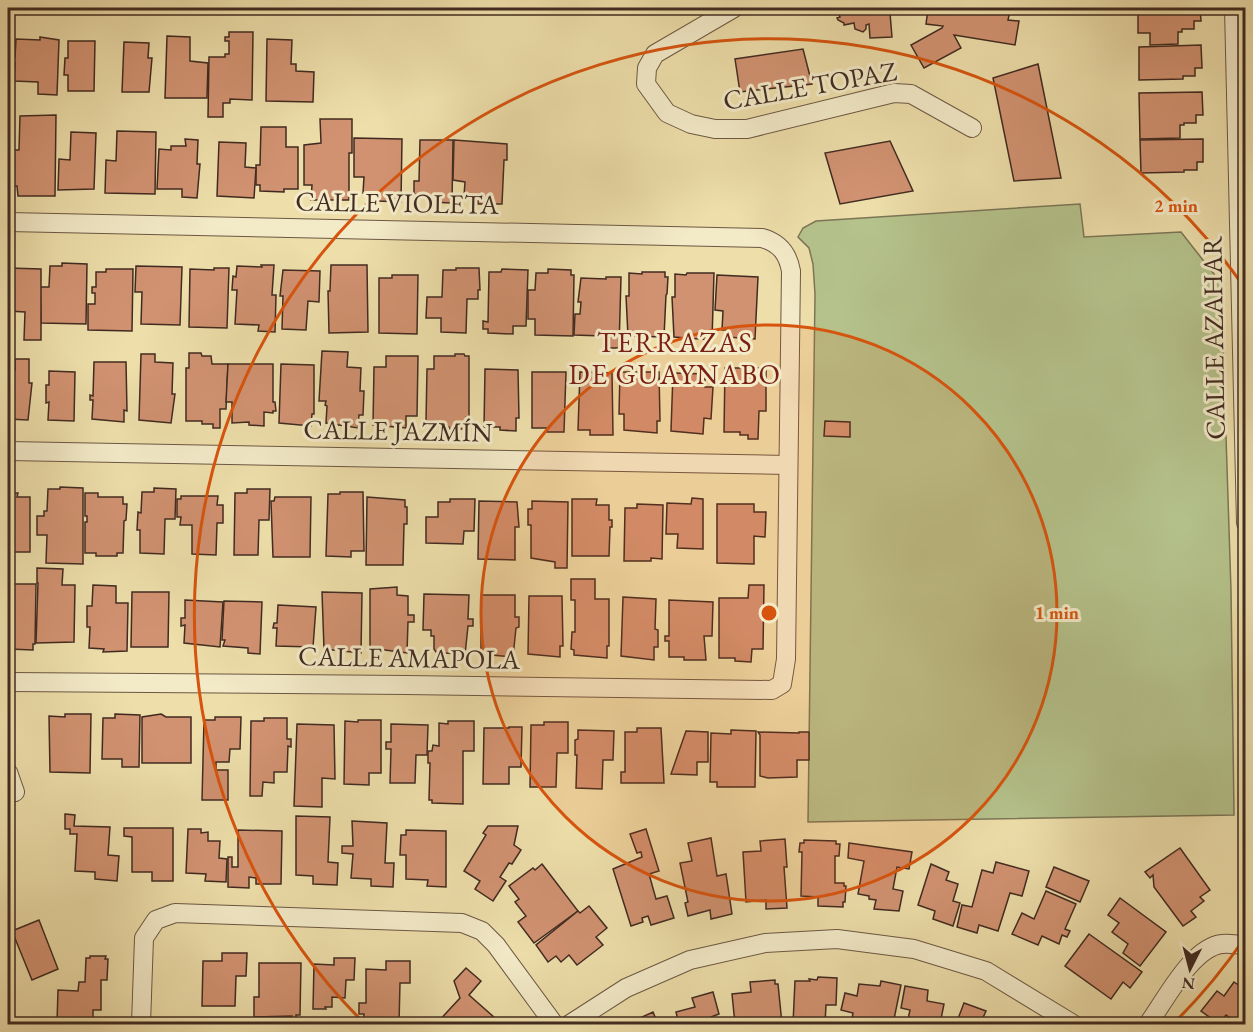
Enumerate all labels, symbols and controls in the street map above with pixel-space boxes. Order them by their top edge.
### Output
street label: CALLE TOPAZ [720,53,899,118]
street label: CALLE VIOLETA [295,183,499,222]
text: 2 min [1154,194,1198,217]
street label: CALLE AZAHAR [1194,235,1233,440]
district label: TERRAZAS DE GUAYNABO [569,324,781,392]
street label: CALLE JAZMÍN [303,411,493,450]
text: 1 min [1035,601,1079,624]
centre of rings [759,603,779,623]
street label: CALLE AMAPOLA [298,638,520,677]
north arrow [1160,939,1220,999]
text: N [1181,972,1196,995]

